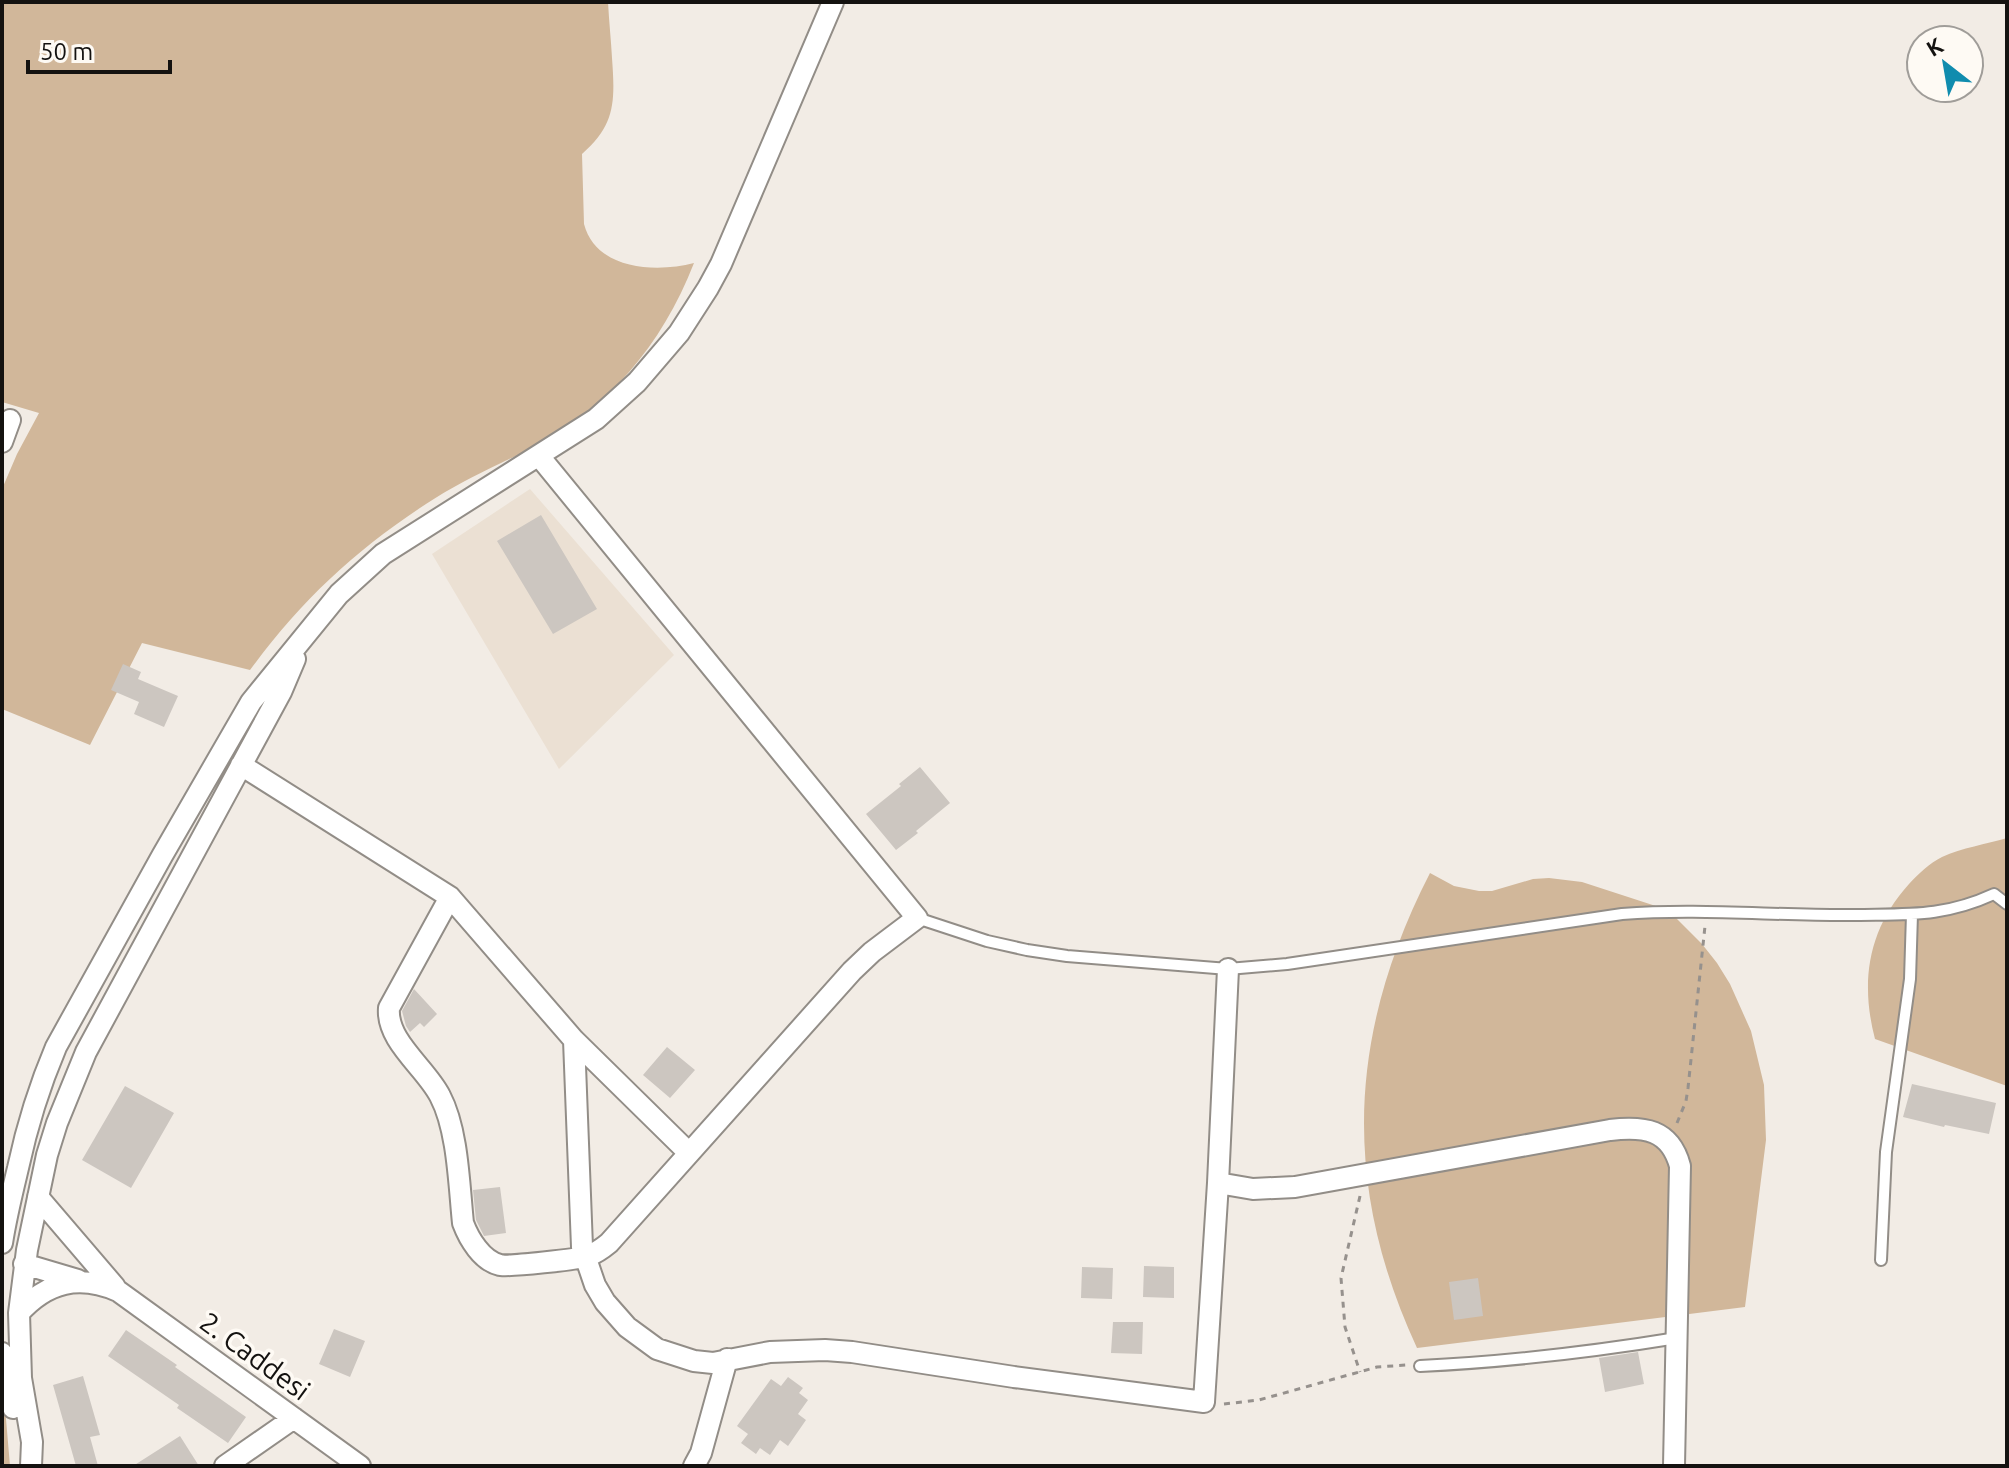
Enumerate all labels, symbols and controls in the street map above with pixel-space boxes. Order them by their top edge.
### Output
scale bar [28,24,170,74]
north arrow [1905,24,1985,104]
text: K [1922,32,1947,61]
text: 50 m [40,38,93,65]
street label: 2. Caddesi [194,1305,316,1406]

